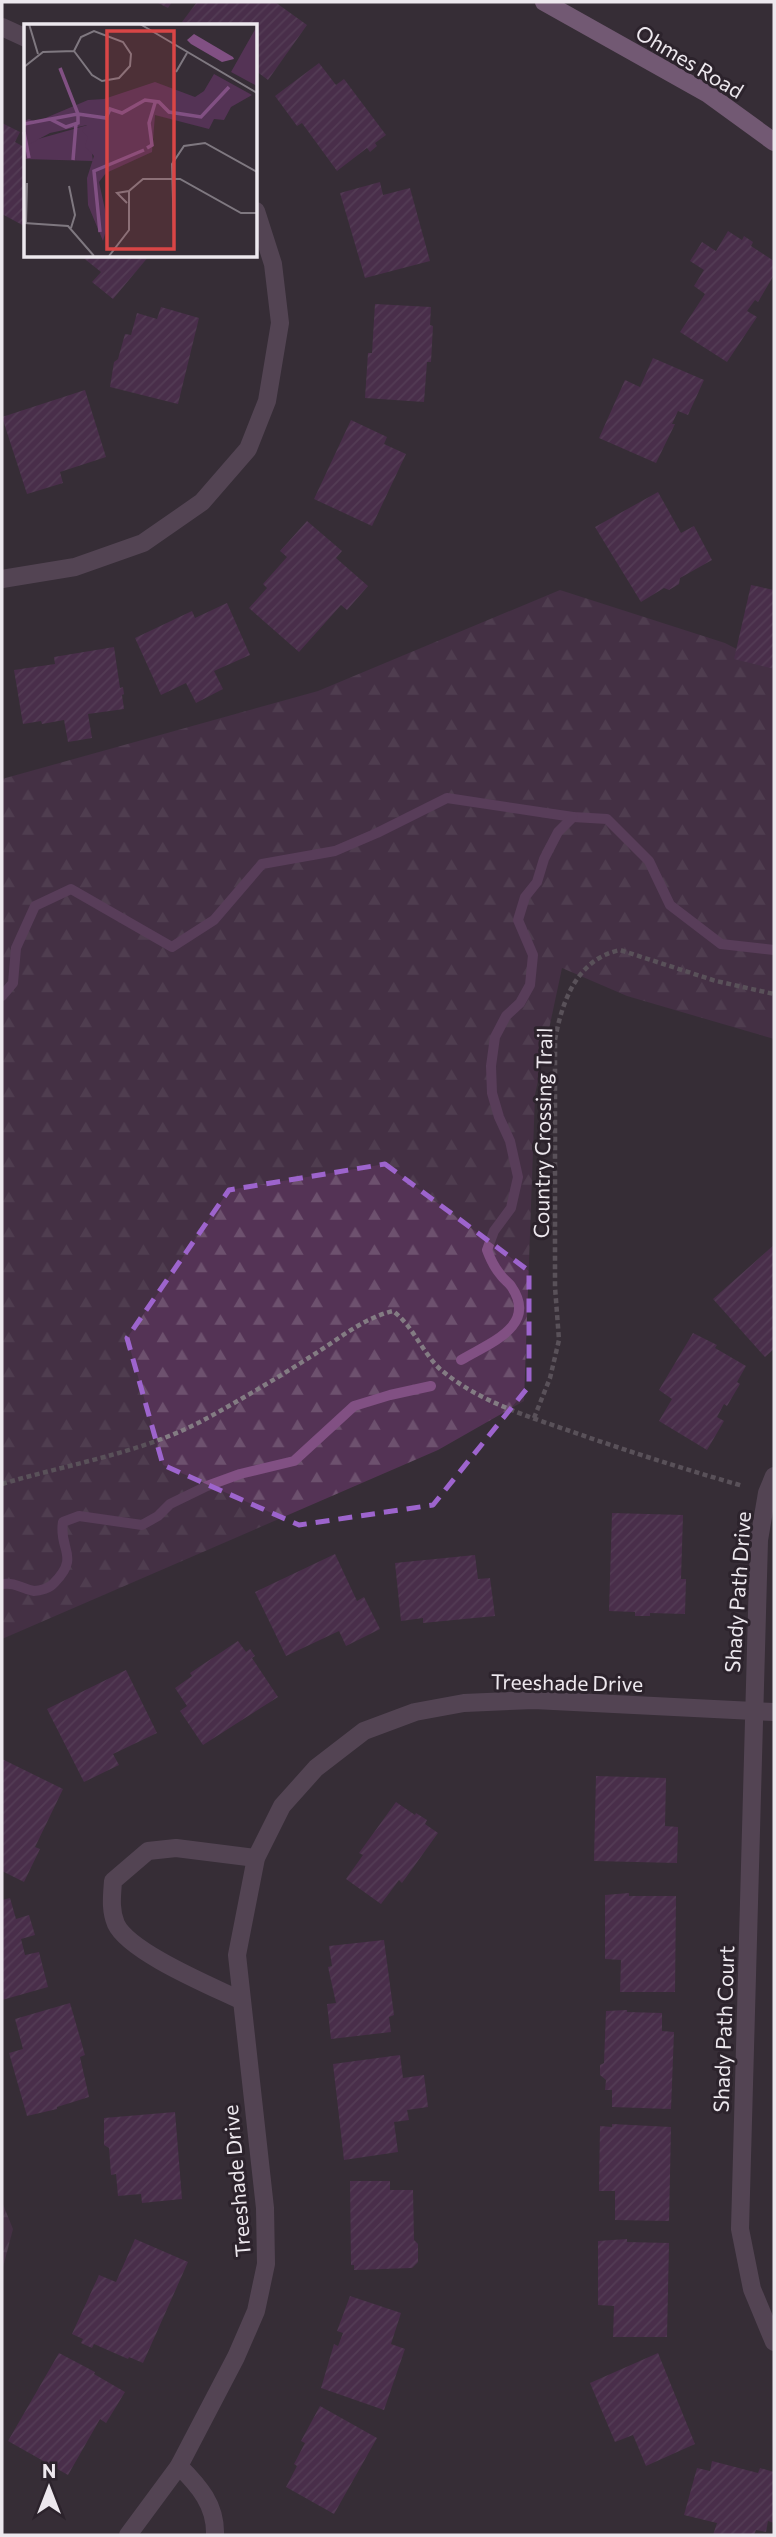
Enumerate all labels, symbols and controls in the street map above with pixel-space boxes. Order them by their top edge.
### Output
street label: Ohmes Road [632,19,748,103]
inset map [24,24,257,257]
street label: Country Crossing Trail [528,1027,556,1239]
street label: Shady Path Drive [719,1510,755,1674]
street label: Treeshade Drive [491,1668,643,1696]
street label: Shady Path Court [708,1945,738,2113]
street label: Treeshade Drive [217,2104,255,2258]
north arrow [14,2453,84,2523]
text: N [42,2459,56,2482]

